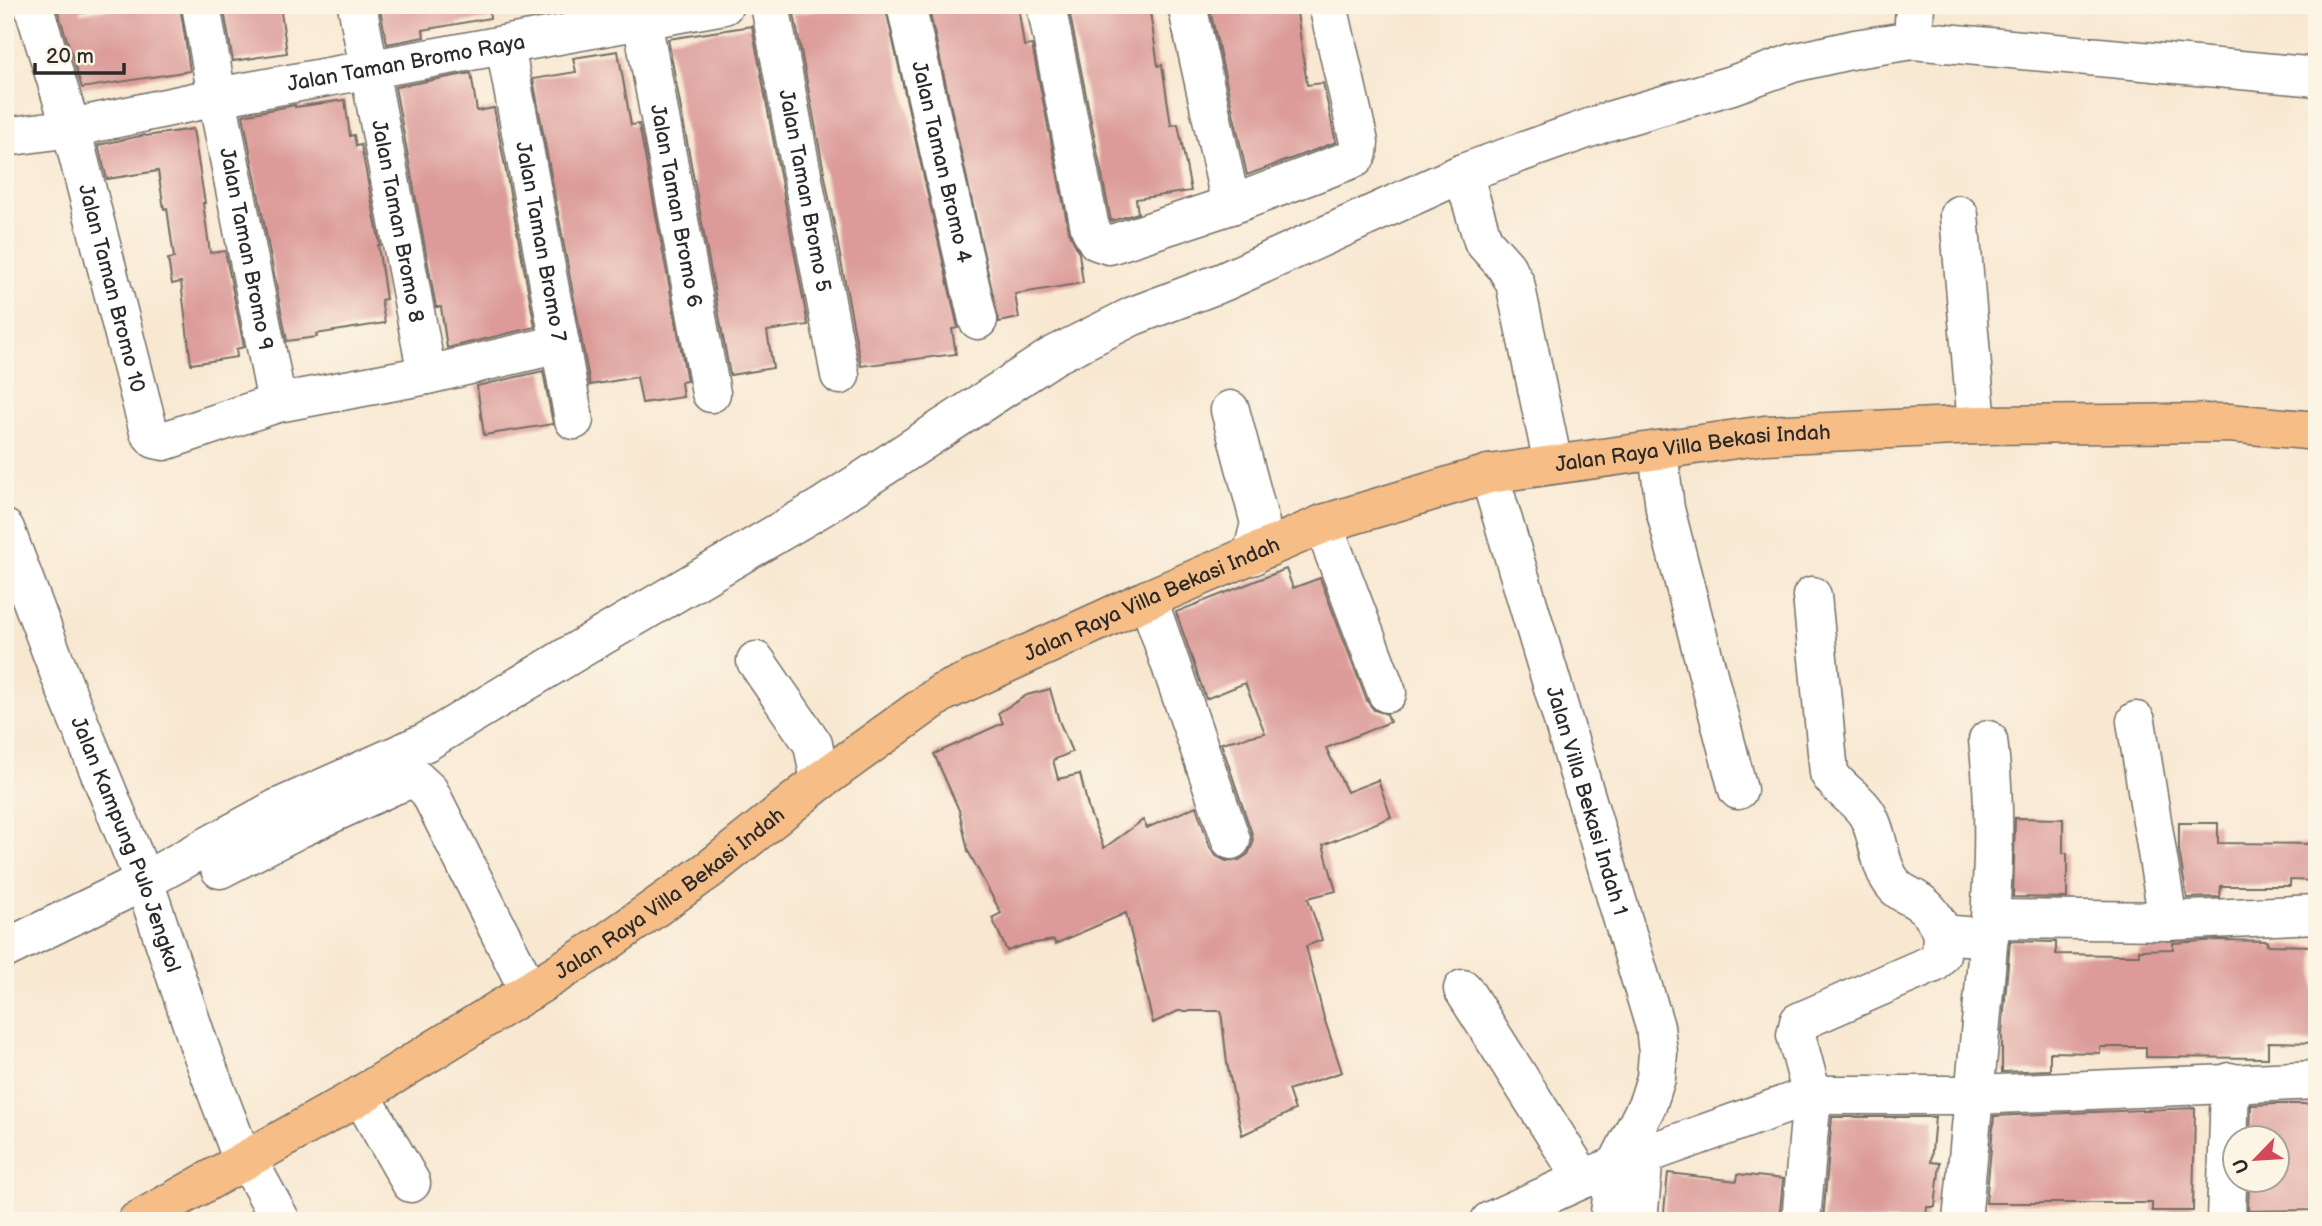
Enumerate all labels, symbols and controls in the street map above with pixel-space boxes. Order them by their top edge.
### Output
street label: Jalan Taman Bromo Raya [285,29,527,97]
scale bar [35,32,124,76]
text: 20 m [46,44,94,69]
street label: Jalan Taman Bromo 4 [907,59,977,265]
street label: Jalan Taman Bromo 5 [774,87,837,294]
street label: Jalan Taman Bromo 6 [645,102,707,310]
street label: Jalan Taman Bromo 8 [367,118,429,325]
street label: Jalan Taman Bromo 7 [511,140,572,345]
street label: Jalan Taman Bromo 9 [215,145,279,352]
street label: Jalan Taman Bromo 10 [73,181,151,395]
street label: Jalan Raya Villa Bekasi Indah [1553,419,1831,477]
street label: Jalan Raya Villa Bekasi Indah [1020,532,1283,667]
street label: Jalan Villa Bekasi Indah 1 [1541,683,1633,918]
street label: Jalan Kampung Pulo Jengkol [66,713,186,975]
street label: Jalan Raya Villa Bekasi Indah [550,802,789,984]
north arrow [2220,1124,2290,1194]
text: U [2229,1155,2255,1177]

